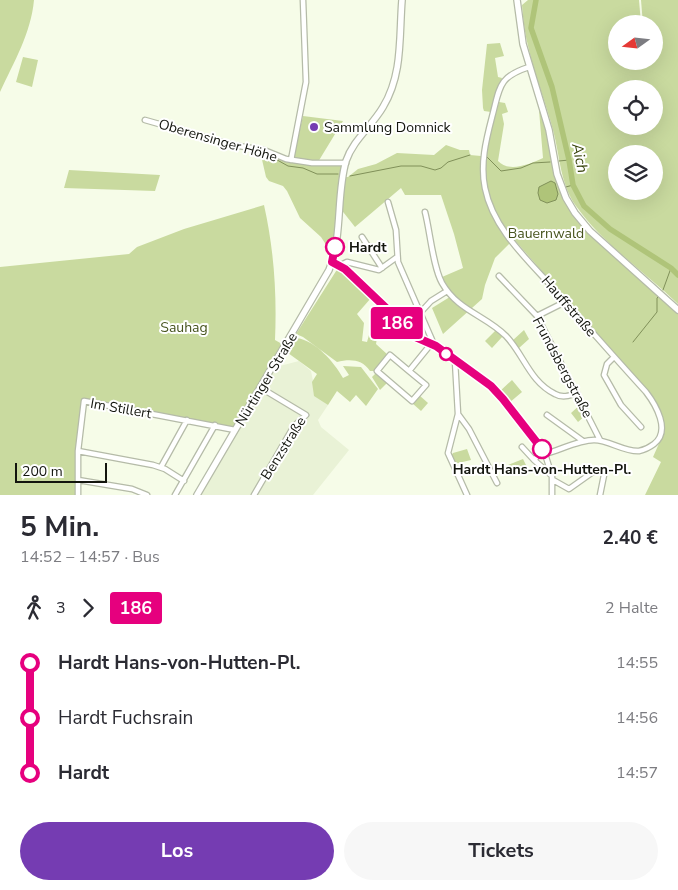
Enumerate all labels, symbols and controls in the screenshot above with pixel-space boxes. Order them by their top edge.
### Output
north arrow [608,15,662,70]
map controls [608,15,663,200]
button: locate [608,80,663,135]
street label: Oberensinger Höhe [156,114,279,167]
place label: Sammlung Domnick [324,118,452,137]
marker: Sammlung Domnick [308,121,320,133]
water label: Aich [567,140,593,175]
button: layers [608,145,663,200]
park label: Bauernwald [508,224,584,243]
marker: Hardt [325,237,345,257]
place label: Hardt [349,238,387,257]
street label: Hauffstraße [537,272,600,341]
line badge: 186 [368,307,426,339]
text: 186 [381,311,413,335]
street label: Frundsbergstraße [528,313,597,421]
park label: Sauhag [160,318,208,337]
street label: Nürtinger Straße [231,329,302,430]
unlabelled marker [439,347,453,361]
street label: Im Stillert [89,394,153,423]
street label: Benzstraße [256,413,310,484]
marker: Hardt Hans-von-Hutten-Pl. [532,439,552,459]
scale bar [15,460,108,483]
place label: Hardt Hans-von-Hutten-Pl. [453,460,631,479]
text: 200 m [22,462,63,481]
text: 5 Min. [20,508,99,546]
text: 2.40 € [603,525,658,551]
text: 14:52 – 14:57 · Bus [20,546,160,568]
icon: walk [20,594,48,622]
icon: forward [74,594,102,622]
text: 186 [120,596,152,620]
text: 3 [56,597,66,619]
text: 2 Halte [605,597,658,619]
text: Hardt Hans-von-Hutten-Pl. [58,650,300,676]
text: 14:55 [616,652,658,674]
text: Hardt Fuchsrain [58,705,193,731]
text: 14:56 [616,707,658,729]
text: Hardt [58,760,109,786]
text: 14:57 [616,762,658,784]
button: Los [20,822,334,880]
button: Tickets [344,822,658,880]

